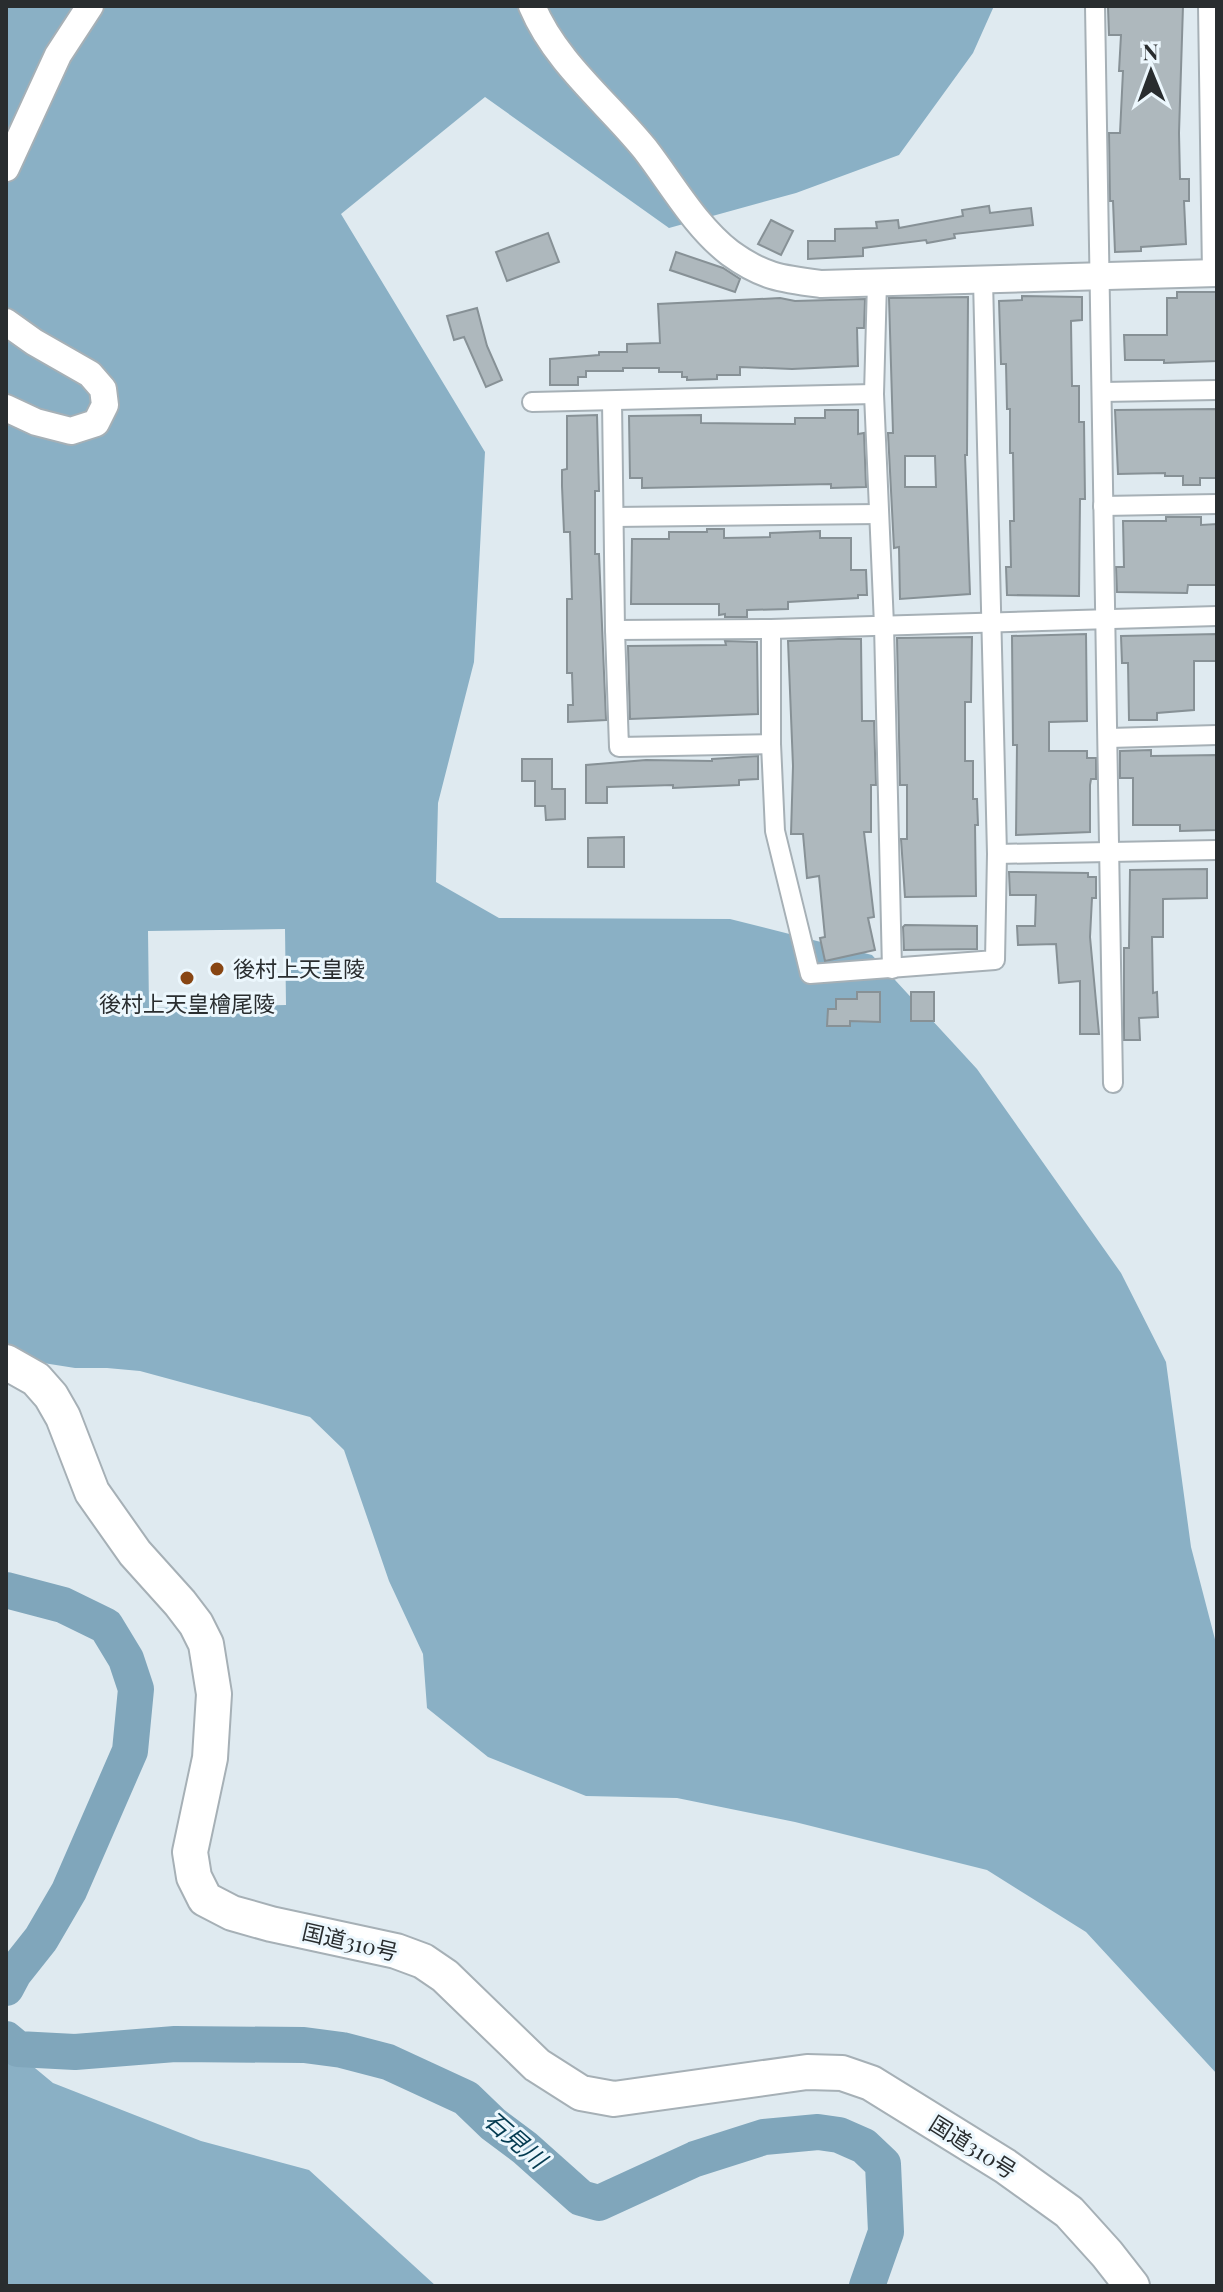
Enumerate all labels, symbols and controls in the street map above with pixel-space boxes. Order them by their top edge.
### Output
north arrow [1111,32,1191,112]
text: N [1142,36,1159,66]
place label: 後村上天皇陵 [233,953,365,983]
marker: 後村上天皇陵 [208,960,226,978]
marker: 後村上天皇檜尾陵 [178,969,196,987]
place label: 後村上天皇檜尾陵 [99,988,275,1018]
street label: 国道310号 [299,1915,401,1967]
water label: 石見川 [479,2103,556,2176]
street label: 国道310号 [924,2108,1023,2185]

